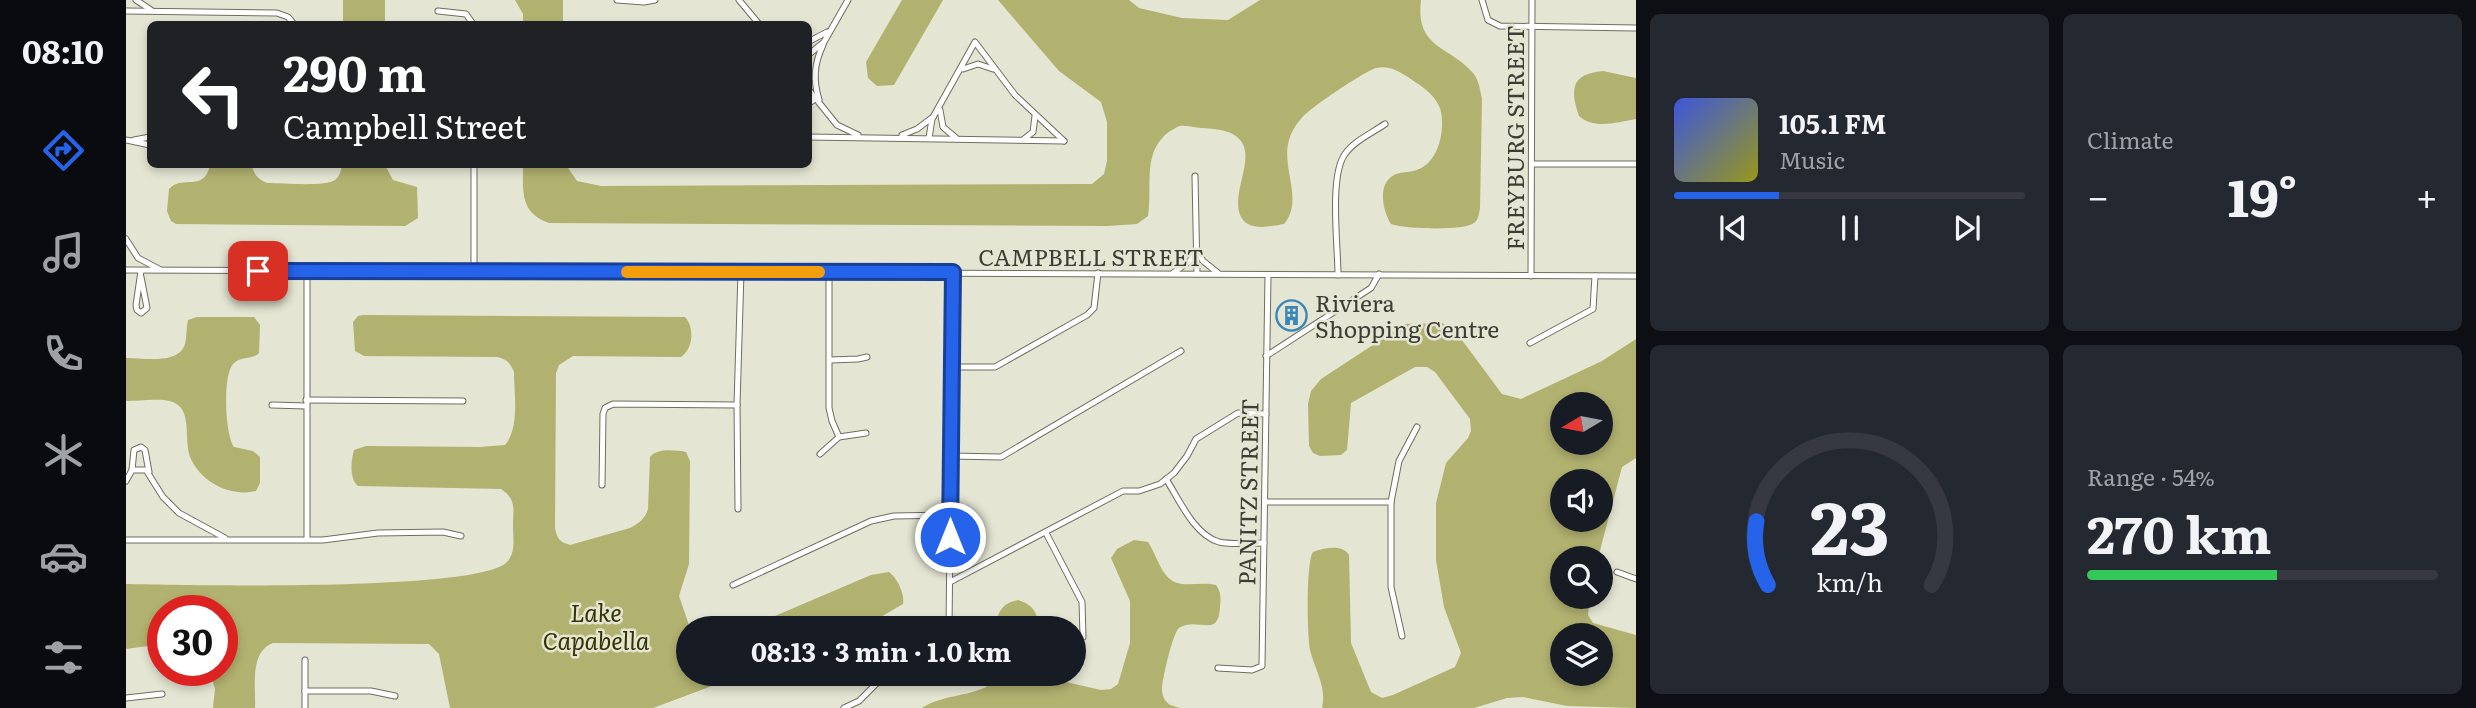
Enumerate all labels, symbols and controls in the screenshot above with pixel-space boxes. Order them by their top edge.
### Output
street label: FREYBURG STREET [1497,25,1531,251]
text: 08:10 [22,26,104,74]
text: 290 m [283,34,426,107]
icon: left [168,49,259,140]
text: Campbell Street [283,101,526,149]
text: 105.1 FM [1779,103,1886,142]
text: Climate [2087,122,2173,156]
icon: directions [39,126,88,175]
text: Music [1779,142,1845,176]
text: 19° [2228,156,2297,233]
text: − [2087,166,2109,223]
text: + [2416,166,2438,223]
icon: previous [1714,209,1752,247]
icon: pause [1831,209,1869,247]
icon: next [1948,209,1986,247]
icon: music [39,228,88,277]
street label: CAMPBELL STREET [978,239,1204,273]
pin [228,241,288,301]
icon: arrive [239,252,277,290]
place label: Riviera Shopping Centre [1315,285,1499,345]
building icon: Riviera Shopping Centre [1275,298,1309,332]
icon: phone [39,329,88,378]
north arrow [1550,392,1614,455]
map controls [1550,392,1613,686]
street label: PANITZ STREET [1228,398,1266,586]
icon: climate [39,430,88,479]
text: Range · 54% [2087,459,2215,493]
button: sound [1550,469,1613,532]
text: 23 [1810,470,1889,578]
text: 270 km [2087,493,2272,570]
position arrow [913,500,987,574]
icon: car [39,532,88,581]
button: search [1550,546,1613,609]
text: km/h [1816,563,1883,600]
water label: Lake Capabella [543,594,650,657]
speed limit sign: 30 [147,595,238,686]
button: layers [1550,623,1613,686]
text: 08:13 · 3 min · 1.0 km [751,631,1011,670]
icon: filters [39,633,88,682]

